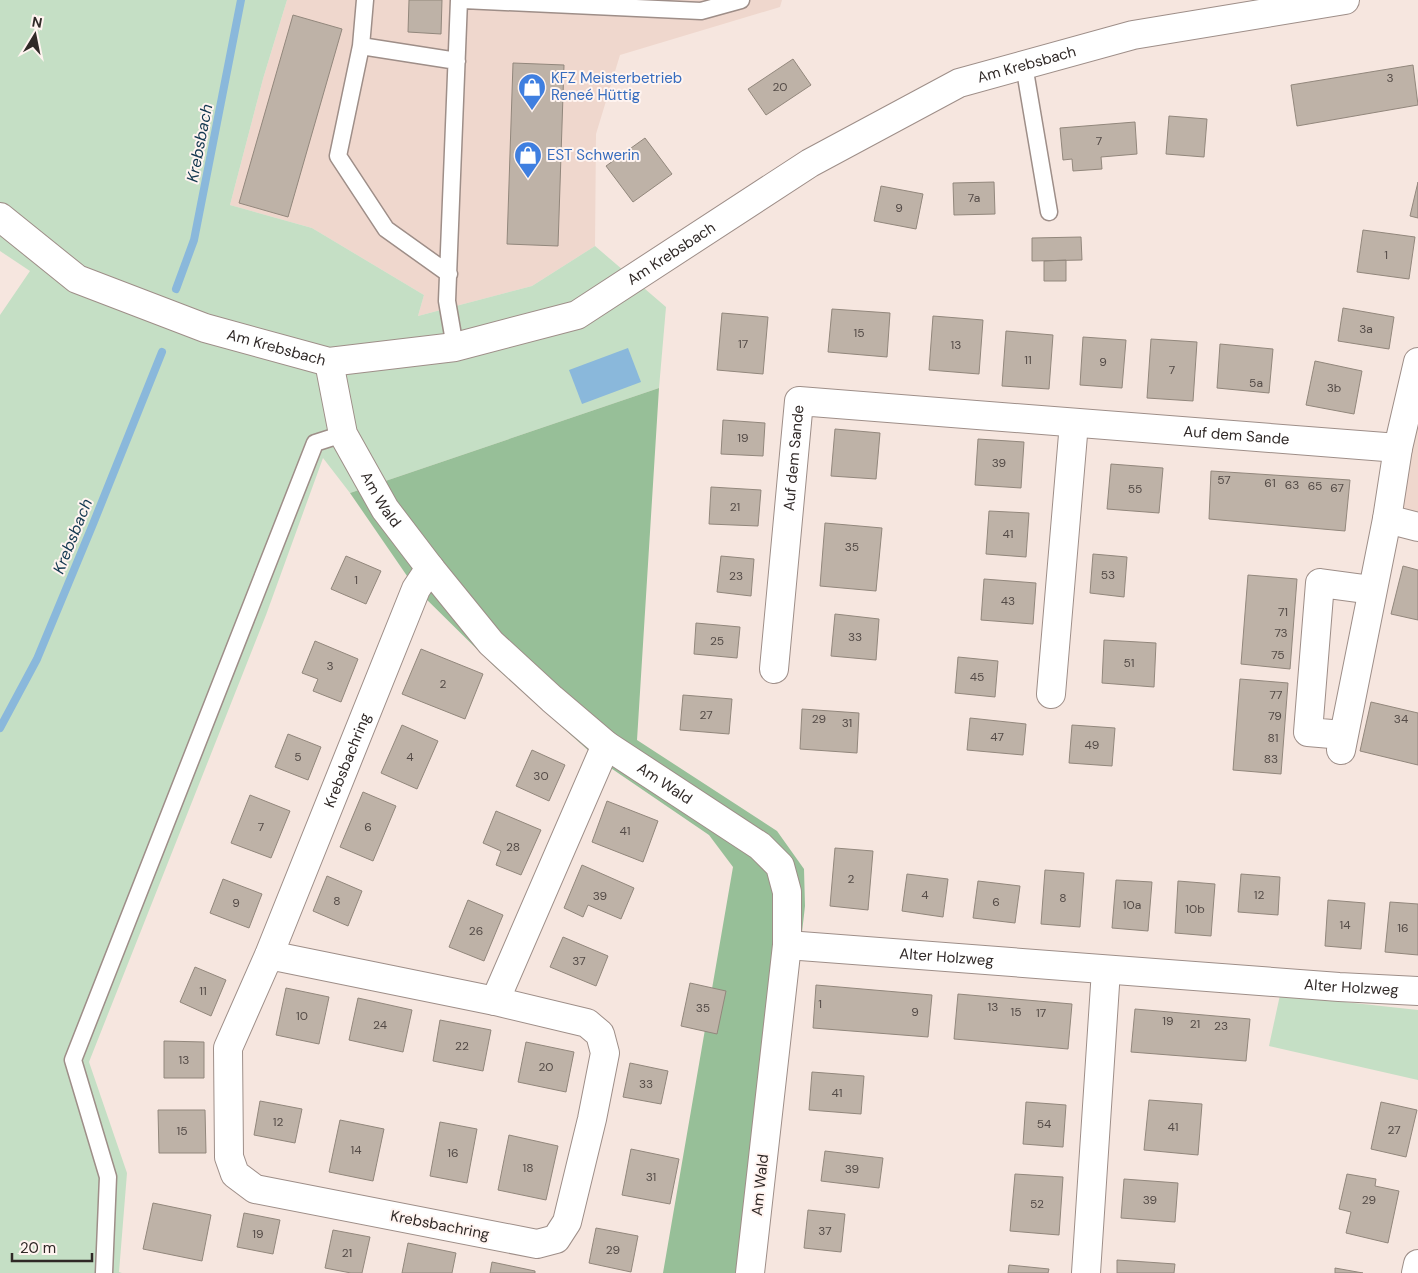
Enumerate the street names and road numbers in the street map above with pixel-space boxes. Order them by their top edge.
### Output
street label: Am Krebsbach [975,41,1078,87]
street label: Am Krebsbach [623,217,719,290]
street label: Am Krebsbach [225,325,328,371]
street label: Auf dem Sande [779,404,809,512]
street label: Auf dem Sande [1183,421,1290,449]
street label: Am Wald [356,468,406,532]
street label: Krebsbachring [319,710,375,811]
street label: Am Wald [633,758,696,809]
street label: Alter Holzweg [899,944,994,971]
street label: Alter Holzweg [1304,974,1399,1000]
street label: Am Wald [747,1153,773,1217]
street label: Krebsbachring [389,1206,491,1244]

